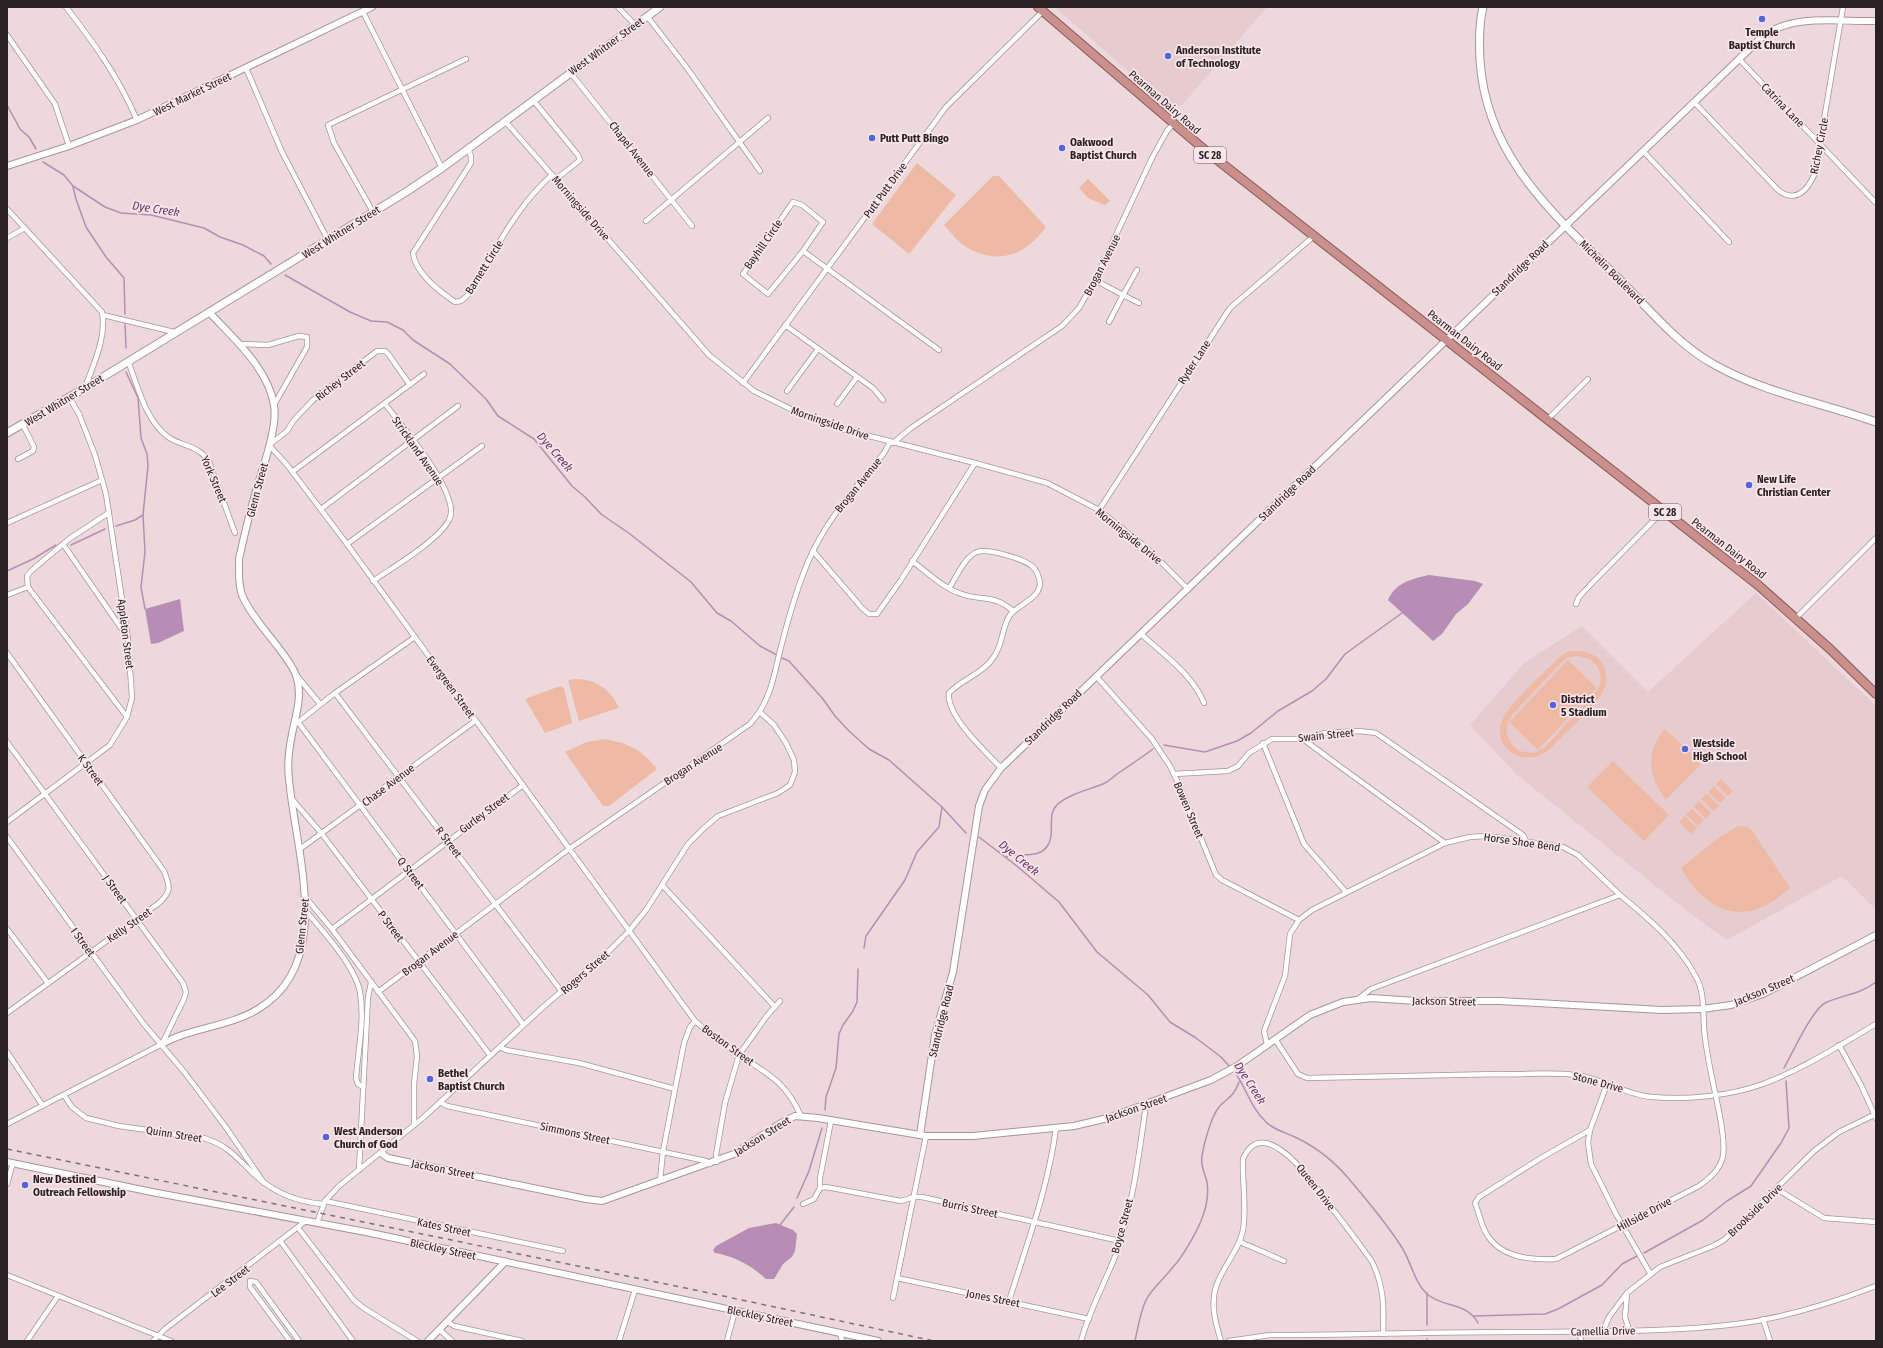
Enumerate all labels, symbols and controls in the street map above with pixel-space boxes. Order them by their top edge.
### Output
marker: Temple Baptist Church [1757,14,1767,24]
street label: West Whitner Street [566,15,647,78]
place label: Temple Baptist Church [1729,26,1796,52]
place label: Anderson Institute of Technology [1175,44,1261,70]
marker: Anderson Institute of Technology [1163,51,1173,61]
street label: Pearman Dairy Road [1126,68,1203,137]
street label: West Market Street [151,70,234,119]
street label: Catrina Lane [1758,81,1807,130]
street label: Richey Circle [1808,117,1831,175]
street label: Chapel Avenue [606,119,657,180]
place label: Putt Putt Bingo [880,132,949,145]
marker: Putt Putt Bingo [867,133,877,143]
place label: Oakwood Baptist Church [1070,136,1137,162]
marker: Oakwood Baptist Church [1057,143,1067,153]
road number: SC 28 [1194,147,1226,163]
street label: Putt Putt Drive [861,160,910,221]
street label: Morningside Drive [549,173,612,243]
water label: Dye Creek [131,198,181,220]
street label: West Whitner Street [300,203,383,262]
street label: Bayhill Circle [741,217,785,272]
street label: Brogan Avenue [1081,232,1123,298]
street label: Michelin Boulevard [1577,237,1647,307]
street label: Barnett Circle [463,238,506,297]
street label: Standridge Road [1489,238,1552,299]
street label: Pearman Dairy Road [1425,307,1504,373]
street label: Ryder Lane [1175,338,1213,387]
street label: Richey Street [313,357,368,404]
street label: West Whitner Street [23,372,106,429]
street label: Morningside Drive [789,404,871,443]
street label: Strickland Avenue [389,414,446,488]
water label: Dye Creek [534,429,576,475]
street label: York Street [198,454,229,505]
street label: Brogan Avenue [832,455,885,515]
street label: Glenn Street [244,461,271,519]
street label: Standridge Road [1256,463,1319,524]
place label: New Life Christian Center [1757,473,1831,499]
marker: New Life Christian Center [1744,480,1754,490]
road number: SC 28 [1649,504,1681,520]
street label: Morningside Drive [1093,506,1164,567]
street label: Pearman Dairy Road [1689,515,1768,581]
street label: Appleton Street [115,598,136,670]
street label: Evergreen Street [424,654,478,721]
street label: Standridge Road [1022,687,1085,748]
place label: District 5 Stadium [1561,693,1607,719]
marker: District 5 Stadium [1548,700,1558,710]
street label: Swain Street [1297,726,1355,745]
place label: Westside High School [1693,737,1748,763]
street label: Brogan Avenue [662,741,725,788]
marker: Westside High School [1680,744,1690,754]
street label: K Street [75,752,107,789]
street label: Chase Avenue [359,761,417,809]
street label: Bowen Street [1171,780,1206,841]
street label: Gurley Street [457,790,512,836]
street label: R Street [433,824,465,861]
street label: Horse Shoe Bend [1483,831,1561,854]
water label: Dye Creek [996,838,1042,878]
street label: Q Street [394,855,427,892]
street label: J Street [100,872,130,907]
street label: Glenn Street [293,897,312,954]
street label: Kelly Street [105,905,154,945]
street label: P Street [375,908,407,945]
street label: I Street [68,925,98,960]
street label: Brogan Avenue [400,928,461,979]
street label: Rogers Street [558,948,613,997]
street label: Jackson Street [1732,972,1797,1009]
street label: Standridge Road [926,983,957,1059]
street label: Jackson Street [1412,994,1477,1009]
street label: Boston Street [699,1022,757,1069]
water label: Dye Creek [1231,1059,1269,1107]
place label: Bethel Baptist Church [438,1067,505,1093]
street label: Stone Drive [1571,1070,1625,1095]
marker: Bethel Baptist Church [425,1074,435,1084]
street label: Jackson Street [1104,1092,1169,1125]
street label: Jackson Street [732,1114,793,1159]
street label: Simmons Street [539,1120,611,1147]
street label: Quinn Street [145,1124,203,1145]
place label: West Anderson Church of God [334,1125,403,1151]
marker: West Anderson Church of God [321,1132,331,1142]
street label: Jackson Street [410,1157,476,1182]
street label: Queen Drive [1293,1162,1338,1213]
place label: New Destined Outreach Fellowship [33,1173,126,1199]
marker: New Destined Outreach Fellowship [20,1180,30,1190]
street label: Brookside Drive [1725,1181,1785,1240]
street label: Hillside Drive [1615,1195,1674,1234]
street label: Burris Street [941,1196,999,1221]
street label: Boyce Street [1109,1197,1136,1255]
street label: Kates Street [416,1215,472,1240]
street label: Bleckley Street [409,1236,477,1263]
street label: Lee Street [208,1262,253,1300]
street label: Jones Street [965,1287,1021,1310]
street label: Bleckley Street [726,1303,794,1330]
street label: Camellia Drive [1571,1324,1635,1339]

